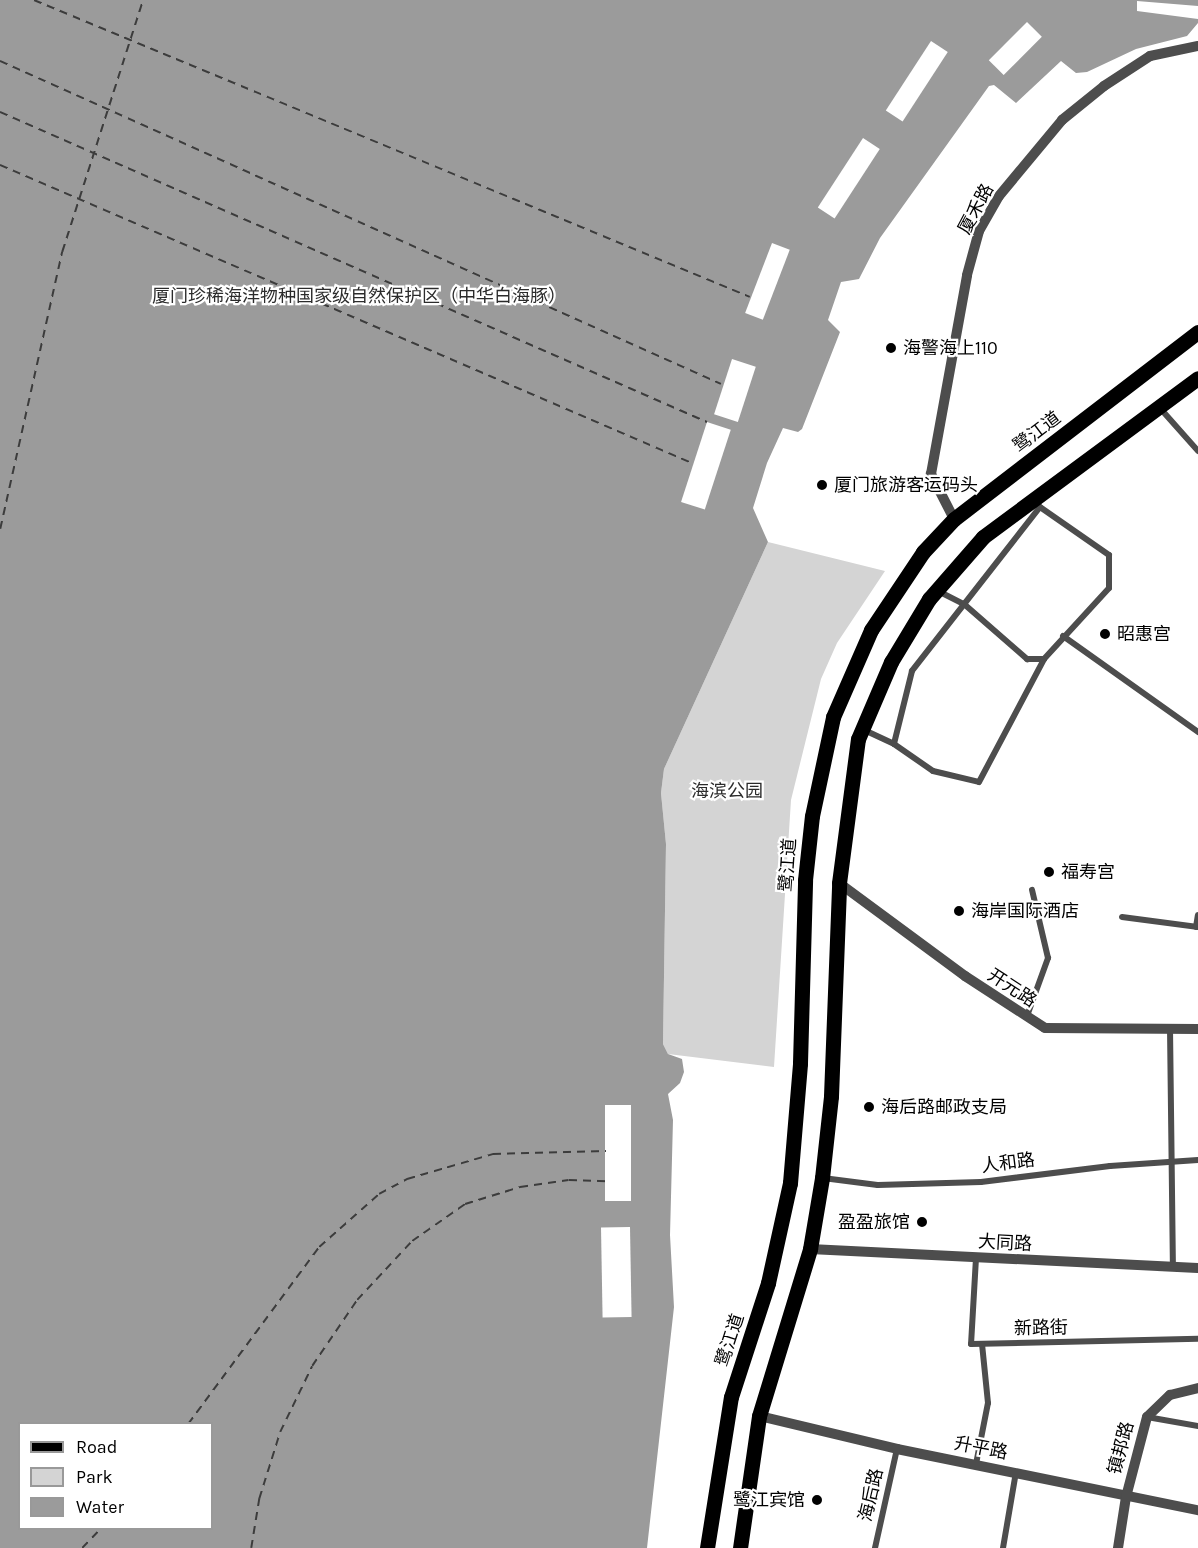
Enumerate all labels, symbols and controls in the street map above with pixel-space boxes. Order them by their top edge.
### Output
street label: 厦禾路 [954,180,998,238]
park label: 厦门珍稀海洋物种国家级自然保护区（中华白海豚） [152,285,566,307]
place label: 海警海上110 [903,337,998,359]
marker: 海警海上110 [884,341,898,355]
street label: 鹭江道 [1009,407,1065,457]
place label: 厦门旅游客运码头 [834,474,978,496]
marker: 厦门旅游客运码头 [815,478,829,492]
place label: 昭惠宫 [1117,623,1171,645]
marker: 昭惠宫 [1098,627,1112,641]
park label: 海滨公园 [691,780,763,802]
street label: 鹭江道 [775,837,801,893]
place label: 福寿宫 [1061,861,1115,883]
marker: 福寿宫 [1042,865,1056,879]
place label: 海岸国际酒店 [971,900,1079,922]
marker: 海岸国际酒店 [952,904,966,918]
street label: 开元路 [983,964,1041,1012]
place label: 海后路邮政支局 [881,1096,1007,1118]
marker: 海后路邮政支局 [862,1100,876,1114]
street label: 人和路 [980,1149,1036,1177]
place label: 盈盈旅馆 [838,1211,910,1233]
marker: 盈盈旅馆 [915,1215,929,1229]
street label: 大同路 [977,1231,1033,1255]
street label: 鹭江道 [711,1311,749,1369]
street label: 新路街 [1014,1317,1068,1339]
street label: 镇邦路 [1104,1419,1138,1477]
legend [18,1422,213,1530]
street label: 升平路 [952,1432,1010,1464]
text: Road [76,1436,117,1458]
text: Park [76,1466,113,1488]
street label: 海后路 [854,1466,888,1524]
place label: 鹭江宾馆 [733,1489,805,1511]
marker: 鹭江宾馆 [810,1493,824,1507]
text: Water [76,1496,124,1518]

